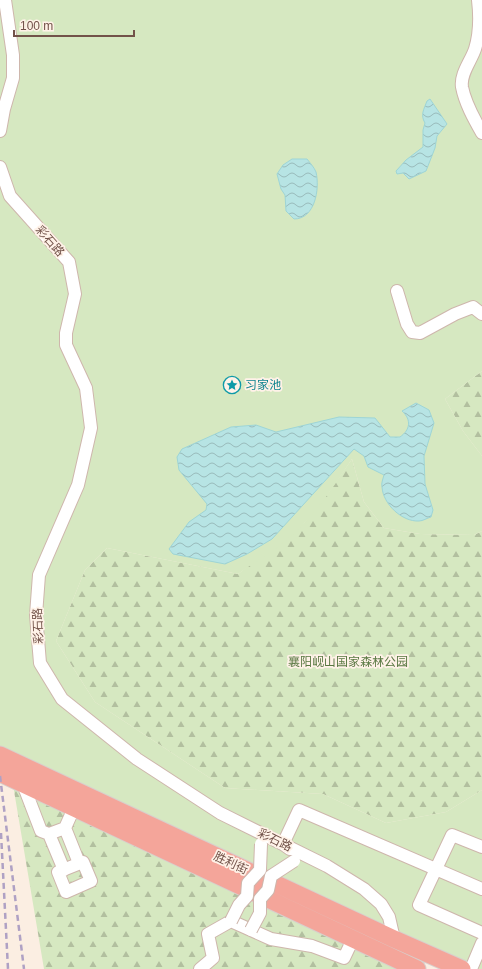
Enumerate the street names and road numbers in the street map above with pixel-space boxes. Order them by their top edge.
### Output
street label: 彩石路 [33,223,67,259]
street label: 彩石路 [30,608,46,644]
street label: 彩石路 [256,826,294,854]
street label: 胜利街 [212,849,250,877]

